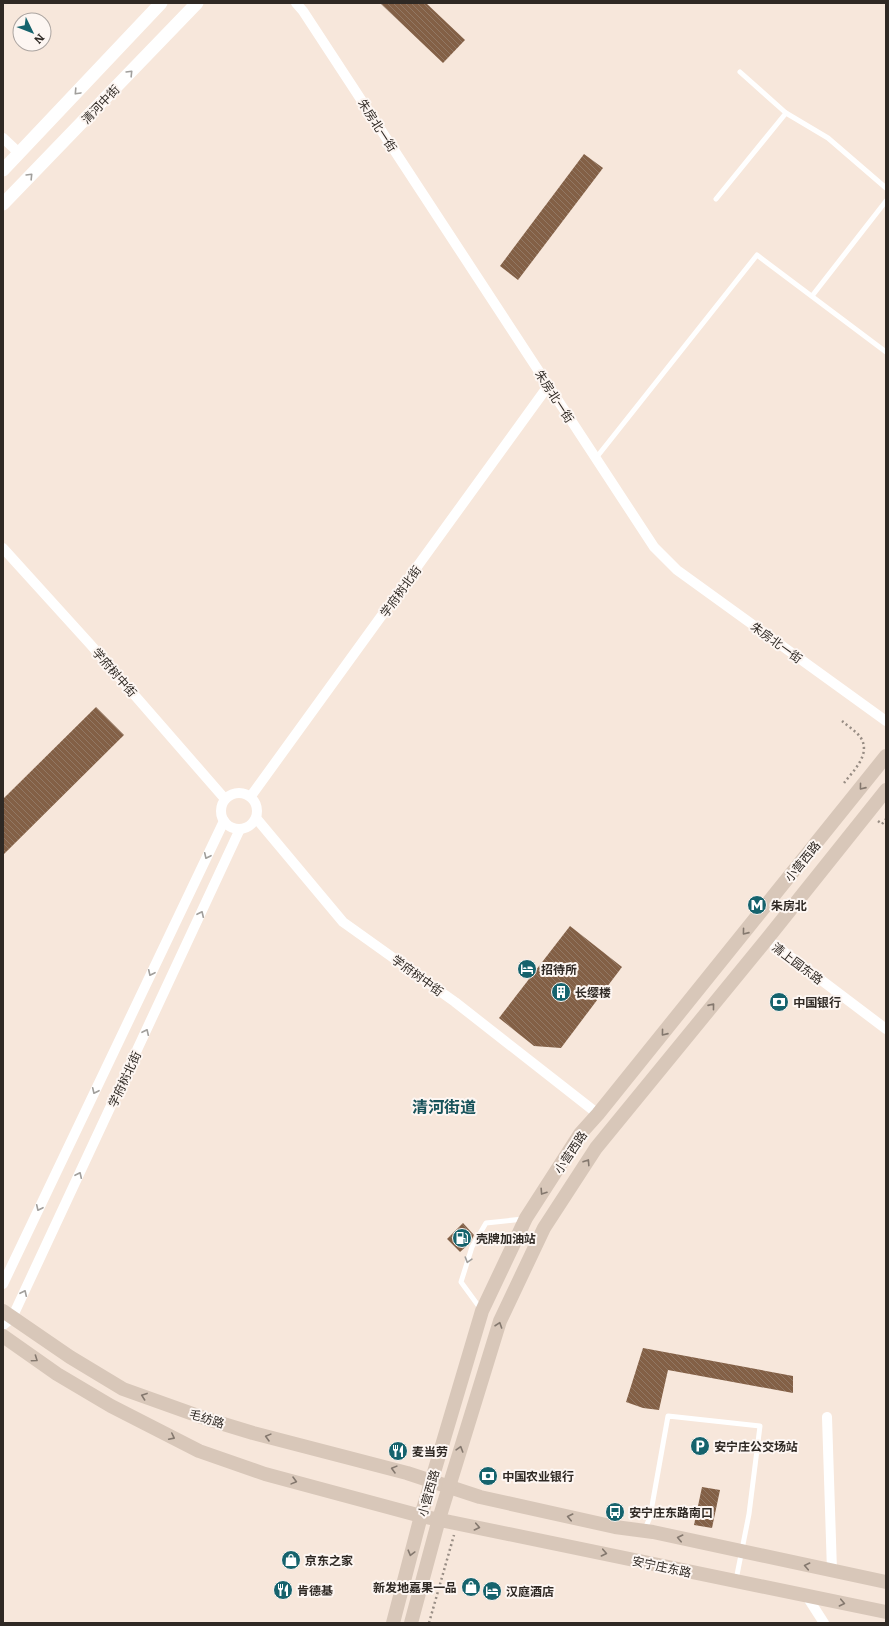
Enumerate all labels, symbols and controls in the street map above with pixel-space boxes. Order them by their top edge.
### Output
north arrow [12,12,52,52]
text: N [31,31,49,48]
one-way arrow [125,70,133,78]
street label: 清河中街 [77,80,123,128]
one-way arrow [74,88,81,95]
street label: 朱房北一街 [354,95,402,155]
one-way arrow [25,173,33,181]
street label: 朱房北一街 [531,366,579,426]
street label: 学府树北街 [375,561,425,621]
street label: 朱房北一街 [747,617,807,667]
street label: 学府树中街 [89,643,141,701]
one-way arrow [859,782,866,789]
street label: 小营西路 [780,837,824,885]
one-way arrow [204,852,212,859]
metro station icon: 朱房北 [746,894,768,916]
place label: 朱房北 [771,896,807,914]
one-way arrow [196,911,204,918]
one-way arrow [743,927,750,934]
street label: 清上园东路 [769,938,827,988]
street label: 学府树中街 [388,950,448,1000]
hotel icon: 招待所 [516,958,538,980]
place label: 招待所 [541,960,577,978]
one-way arrow [148,969,156,977]
building icon: 长缨楼 [550,981,572,1003]
place label: 长缨楼 [575,983,611,1001]
bank icon: 中国银行 [768,991,790,1013]
place label: 中国银行 [793,993,841,1011]
one-way arrow [708,1004,715,1011]
one-way arrow [661,1028,668,1035]
one-way arrow [141,1029,149,1036]
street label: 学府树北街 [103,1048,145,1110]
one-way arrow [92,1086,100,1094]
district label: 清河街道 [412,1094,476,1118]
street label: 小营西路 [549,1127,591,1177]
one-way arrow [582,1159,590,1166]
one-way arrow [74,1172,82,1179]
one-way arrow [540,1188,548,1195]
one-way arrow [36,1204,44,1211]
fuel station icon: 壳牌加油站 [451,1227,473,1249]
place label: 壳牌加油站 [476,1229,536,1247]
one-way arrow [464,1256,473,1263]
one-way arrow [19,1290,27,1297]
one-way arrow [494,1322,503,1329]
one-way arrow [31,1354,38,1362]
one-way arrow [141,1393,148,1401]
street label: 毛纺路 [187,1404,227,1432]
one-way arrow [168,1432,175,1440]
one-way arrow [265,1433,271,1441]
parking icon: 安宁庄公交场站 [689,1435,711,1457]
place label: 安宁庄公交场站 [714,1437,798,1455]
restaurant icon: 麦当劳 [387,1440,409,1462]
place label: 麦当劳 [412,1442,448,1460]
one-way arrow [455,1446,464,1453]
bank icon: 中国农业银行 [477,1465,499,1487]
one-way arrow [391,1466,397,1474]
street label: 小营西路 [413,1467,443,1519]
place label: 中国农业银行 [502,1467,574,1485]
one-way arrow [290,1477,297,1485]
bus stop icon: 安宁庄东路南口 [604,1501,626,1523]
place label: 安宁庄东路南口 [629,1503,713,1521]
one-way arrow [567,1513,574,1521]
one-way arrow [474,1522,480,1531]
one-way arrow [677,1534,684,1543]
shop icon: 京东之家 [280,1549,302,1571]
one-way arrow [601,1549,608,1557]
one-way arrow [407,1550,416,1557]
place label: 京东之家 [305,1551,353,1569]
street label: 安宁庄东路 [631,1551,693,1581]
one-way arrow [804,1562,810,1570]
shop icon: 新发地嘉果一品 [460,1576,482,1598]
place label: 新发地嘉果一品 [373,1578,457,1596]
restaurant icon: 肯德基 [272,1579,294,1601]
hotel icon: 汉庭酒店 [481,1580,503,1602]
place label: 肯德基 [297,1581,333,1599]
place label: 汉庭酒店 [506,1582,554,1600]
one-way arrow [839,1598,845,1606]

